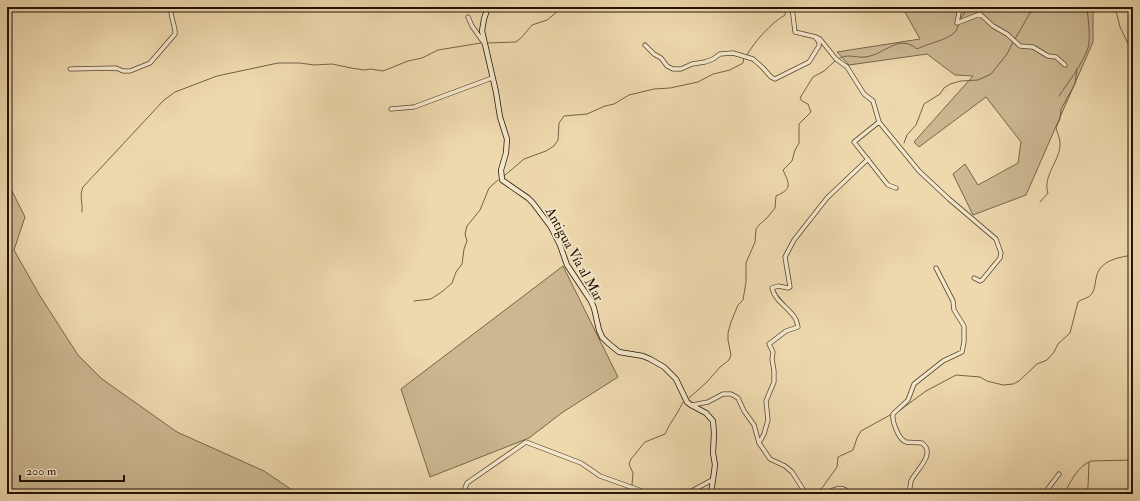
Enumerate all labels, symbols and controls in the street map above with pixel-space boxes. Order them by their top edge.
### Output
street label: Antigua Vía al Mar [541,203,608,305]
scale bar [20,457,124,483]
text: 200 m [26,464,57,479]

